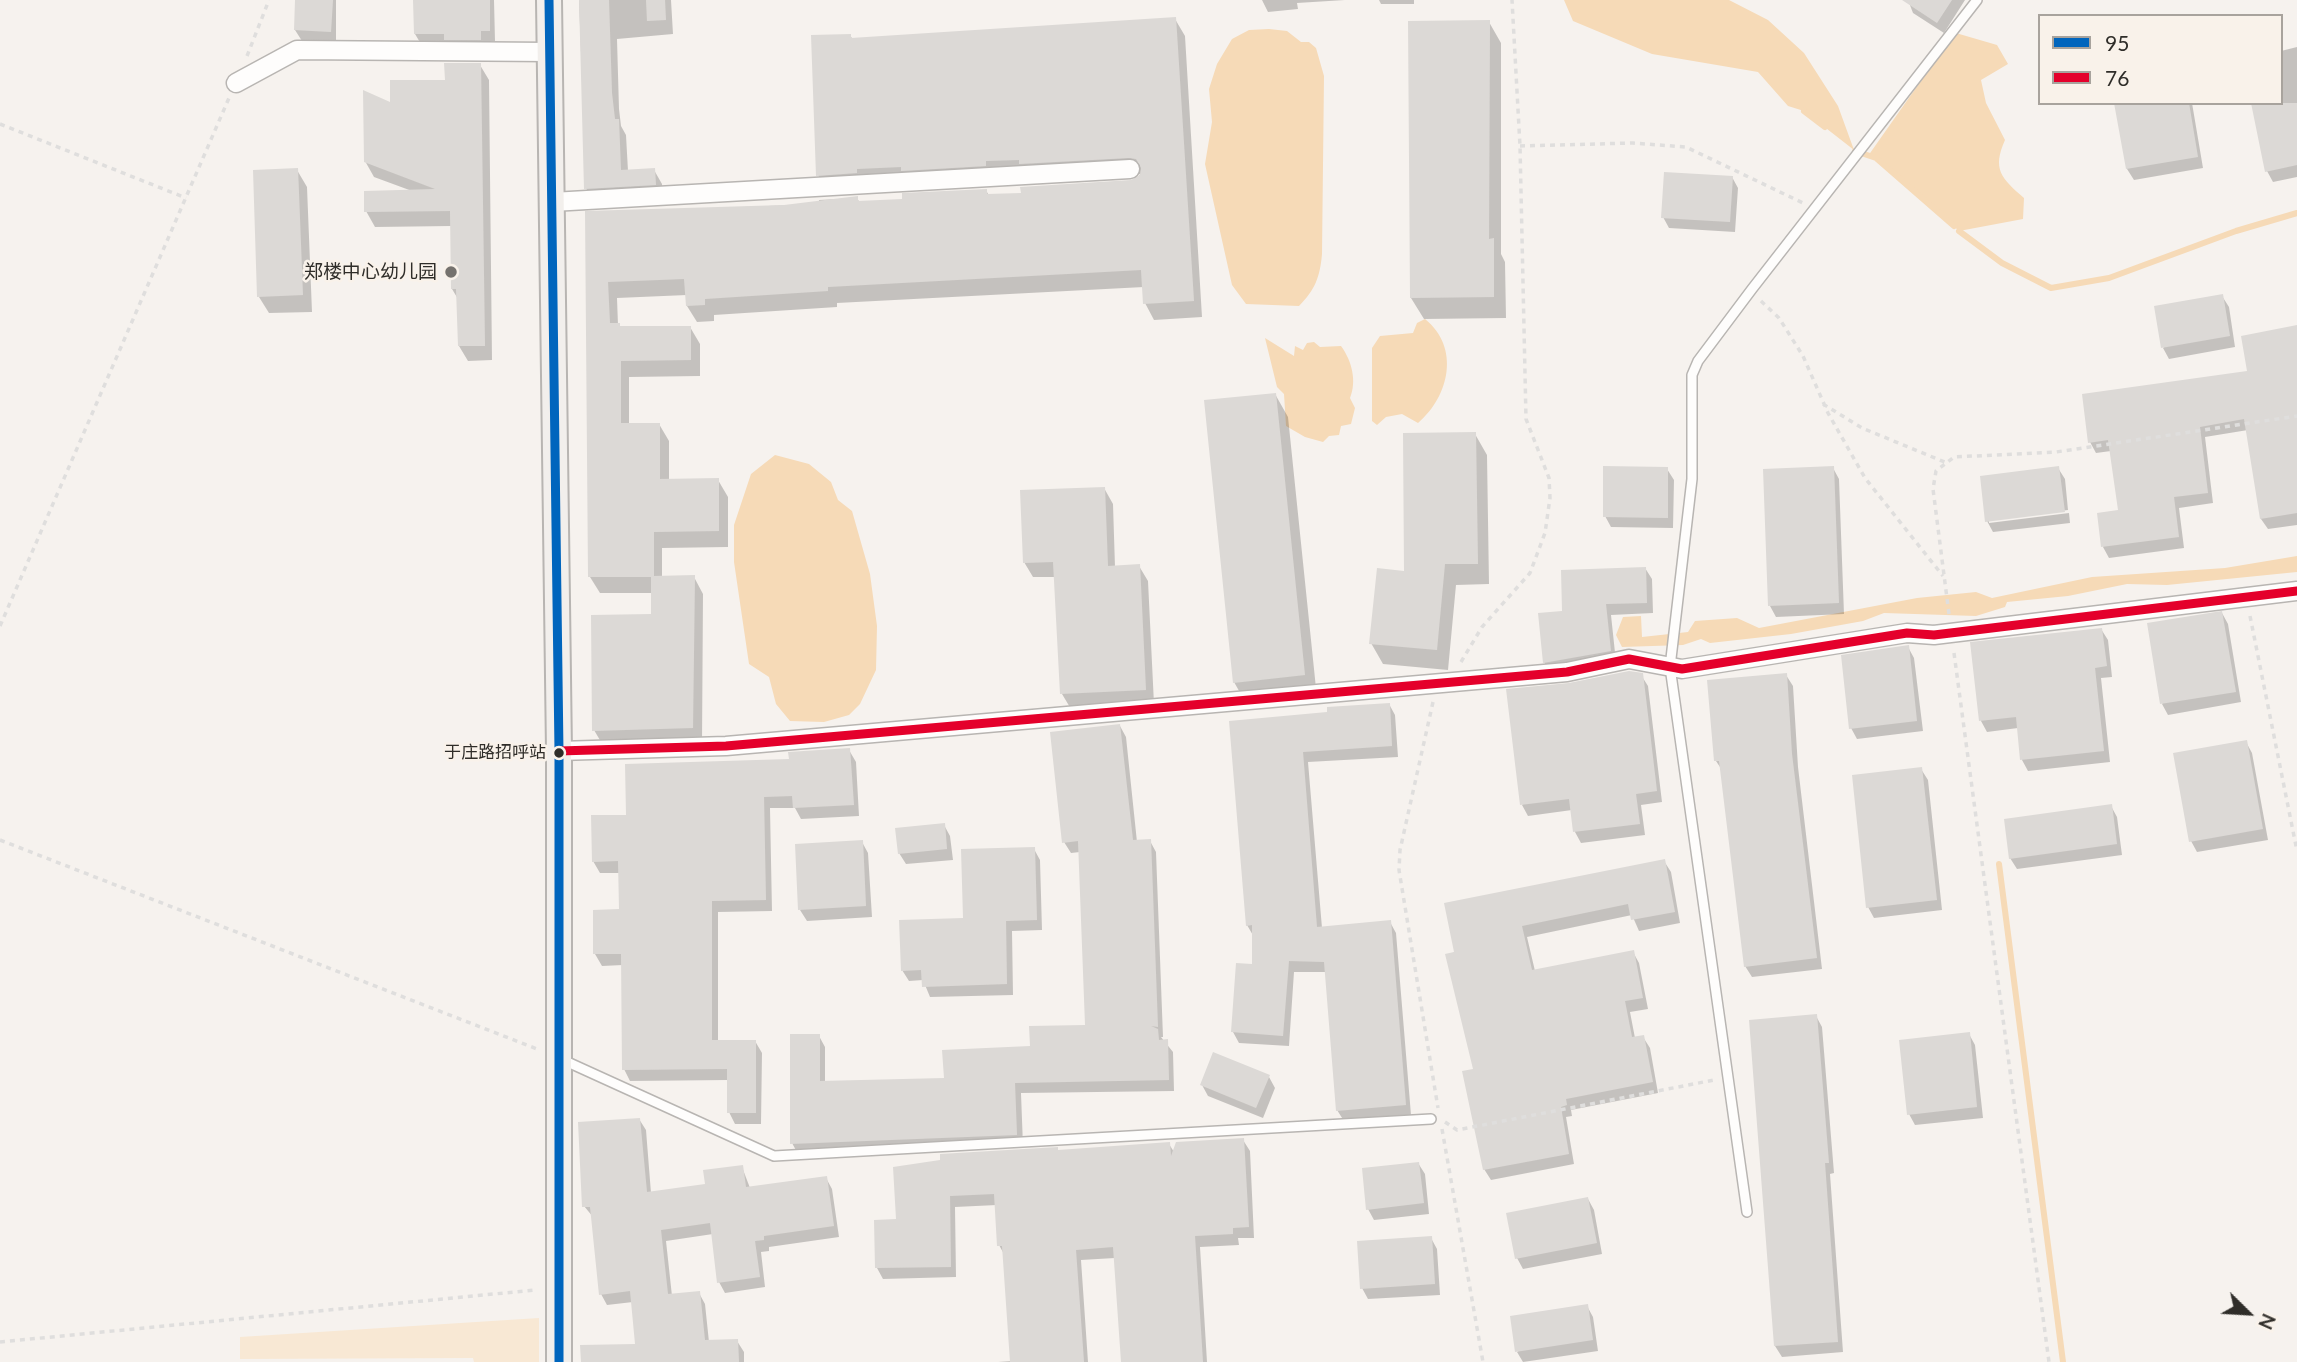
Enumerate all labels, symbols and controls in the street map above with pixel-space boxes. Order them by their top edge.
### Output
legend [2038,14,2283,105]
text: 95 [2105,30,2129,55]
text: 76 [2105,65,2129,90]
place label: 郑楼中心幼儿园 [304,261,437,283]
marker: 郑楼中心幼儿园 [443,264,459,280]
place label: 于庄路招呼站 [444,743,546,763]
marker: 于庄路招呼站 [552,746,566,760]
north arrow [2213,1278,2283,1348]
text: N [2254,1310,2281,1333]

